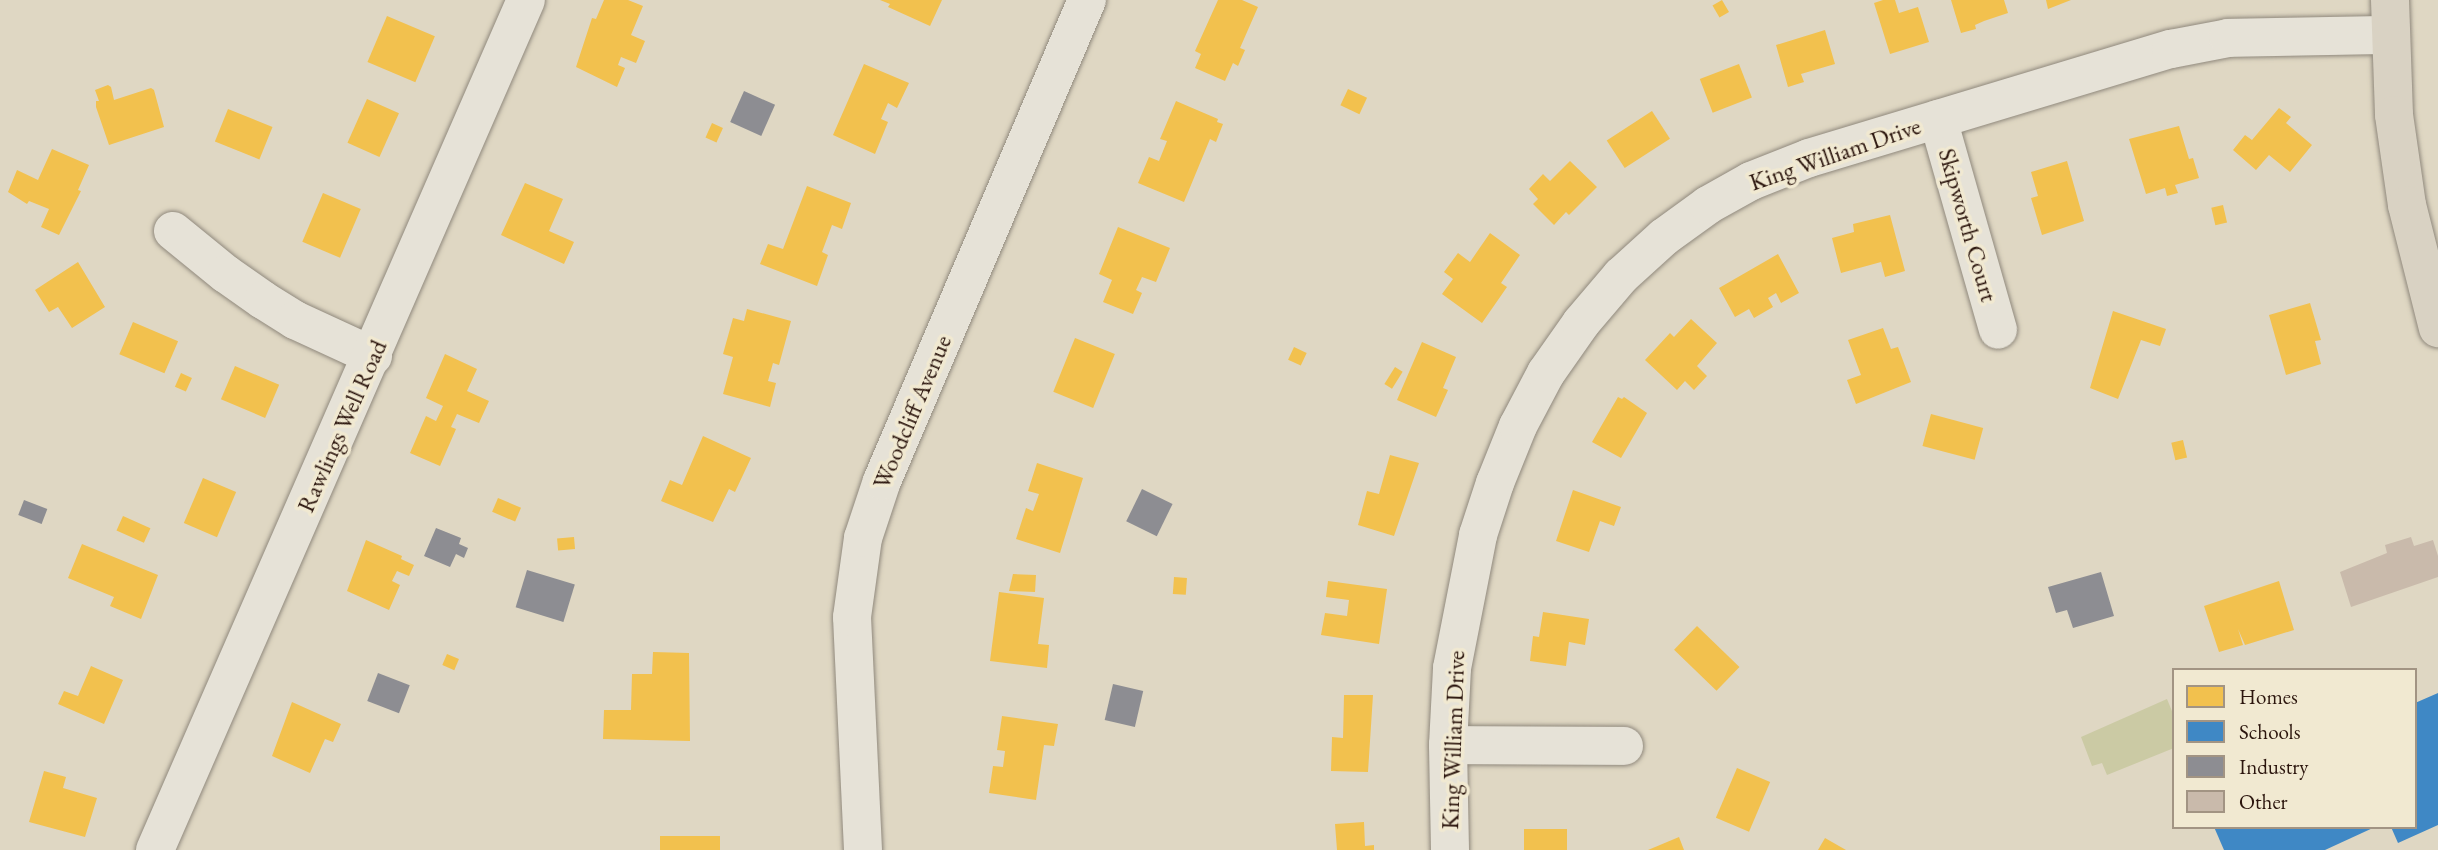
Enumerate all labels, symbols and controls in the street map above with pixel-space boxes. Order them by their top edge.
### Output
street label: King William Drive [1746,111,1924,197]
street label: Skipworth Court [1932,145,2004,305]
street label: Woodcliff Avenue [867,331,957,493]
street label: Rawlings Well Road [291,335,393,517]
street label: King William Drive [1435,650,1471,830]
legend [2172,668,2417,829]
text: Homes [2239,683,2298,710]
text: Schools [2239,718,2300,745]
text: Industry [2239,753,2309,780]
text: Other [2239,788,2288,815]

